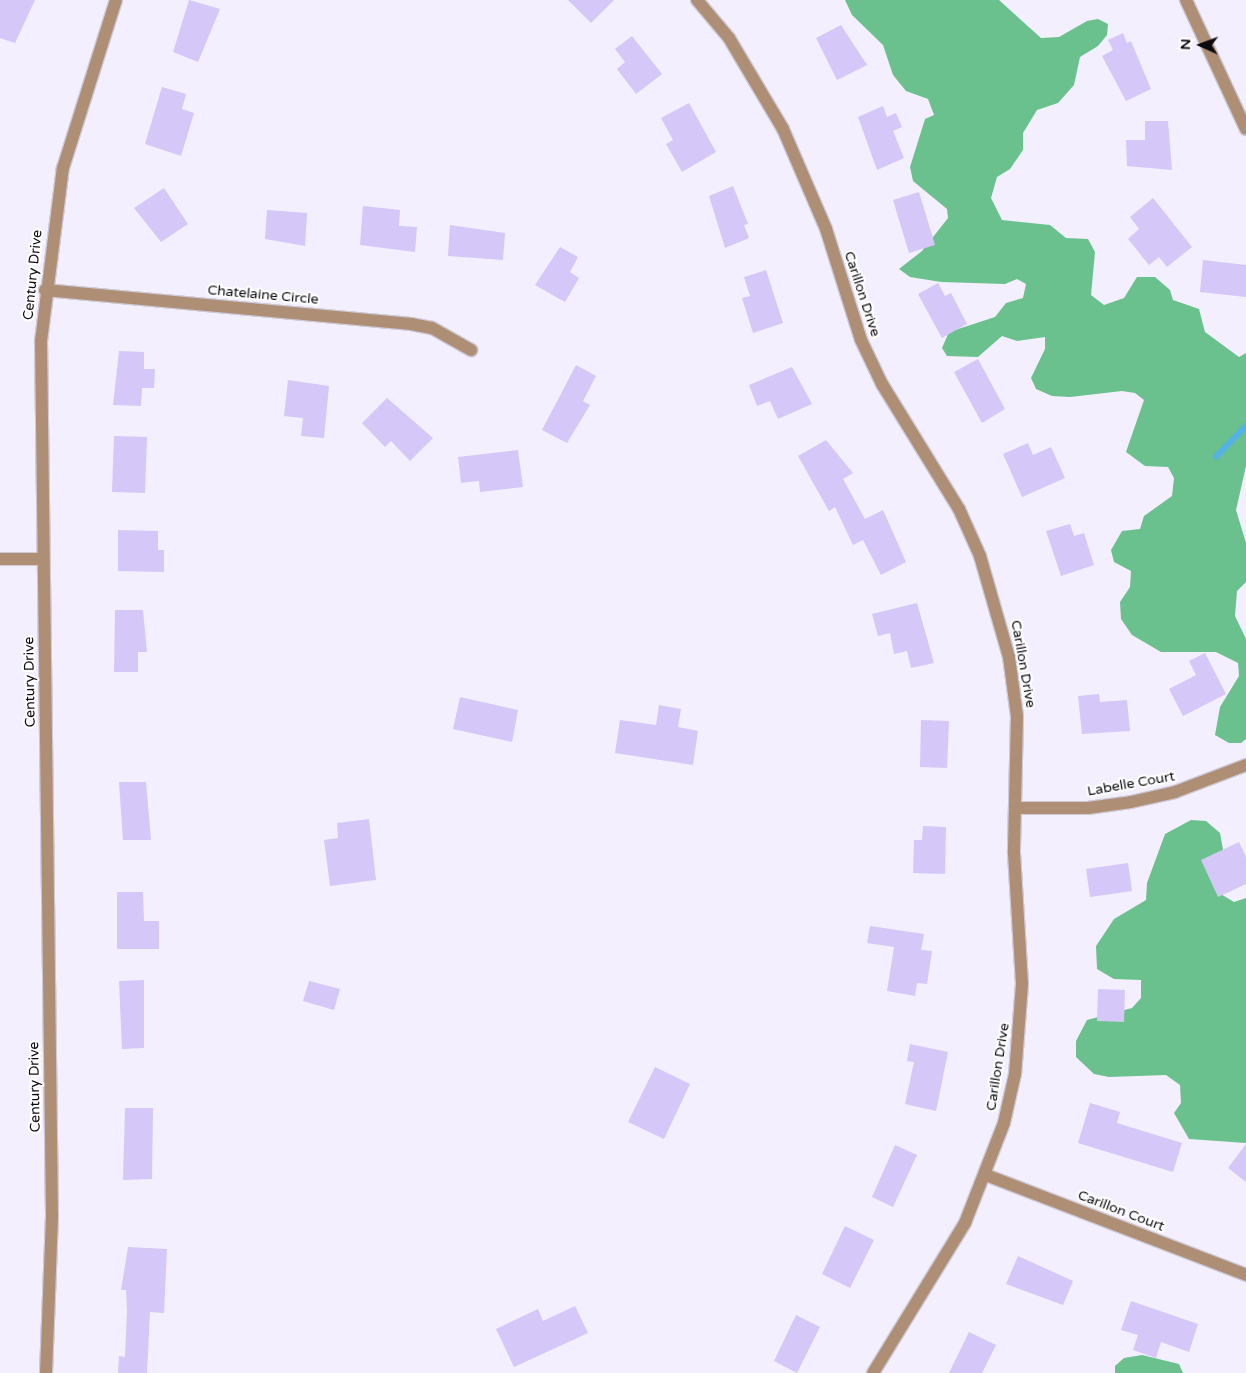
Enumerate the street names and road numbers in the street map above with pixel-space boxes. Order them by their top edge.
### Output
street label: Century Drive [20,229,46,321]
street label: Carillon Drive [840,249,884,339]
street label: Chatelaine Circle [207,282,319,308]
street label: Carillon Drive [1007,619,1039,709]
street label: Century Drive [21,637,39,727]
street label: Labelle Court [1086,768,1176,800]
street label: Carillon Drive [983,1022,1013,1112]
street label: Century Drive [26,1042,44,1132]
street label: Carillon Court [1075,1187,1167,1235]

